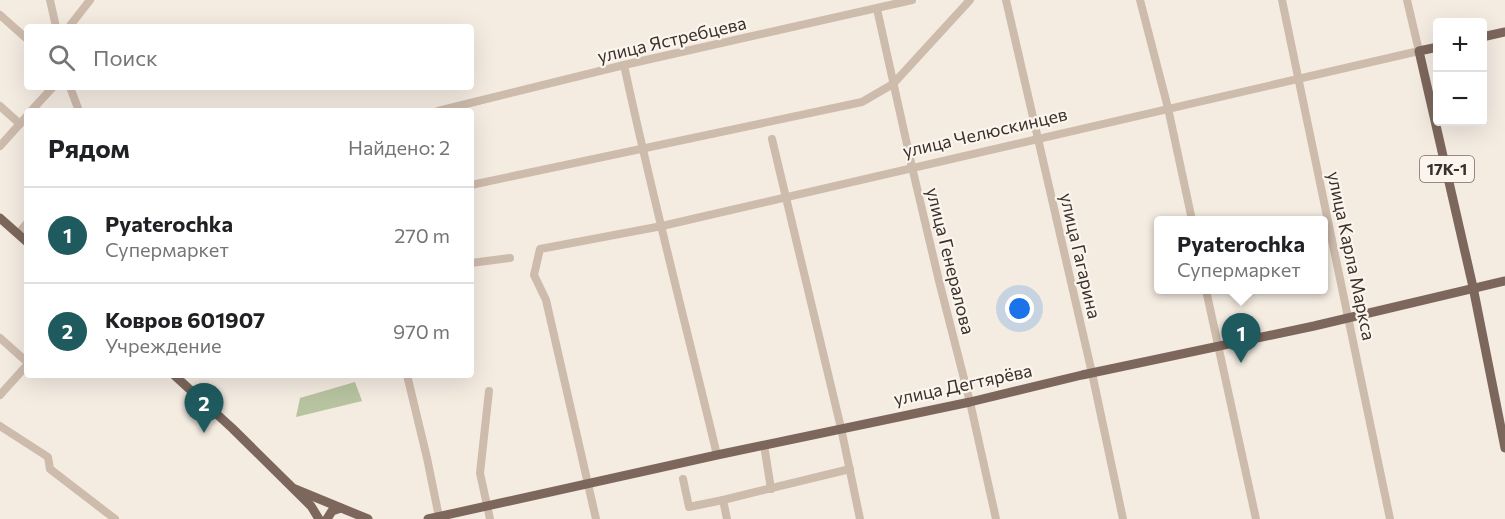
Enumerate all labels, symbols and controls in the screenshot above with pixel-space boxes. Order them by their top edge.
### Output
street label: улица Ястребцева [595,11,748,67]
map controls [1433,18,1487,126]
button: + [1433,18,1487,72]
search box [24,24,474,90]
icon: search [45,41,78,74]
text: Поиск [93,44,158,71]
button: − [1433,72,1487,126]
street label: улица Челюскинцев [900,102,1069,162]
text: Рядом [48,132,130,163]
text: Найдено: 2 [348,135,450,159]
road number: 17К-1 [1420,156,1474,182]
street label: улица Карла Маркса [1323,169,1381,342]
street label: улица Генералова [922,185,980,336]
street label: улица Гагарина [1056,191,1106,321]
text: Pyaterochka [105,210,233,237]
popup [1154,216,1328,294]
text: 1 [63,223,72,247]
text: 270 m [394,223,450,247]
text: Pyaterochka [1177,230,1305,257]
text: Супермаркет [105,237,229,261]
text: Супермаркет [1177,257,1301,281]
your location [1005,294,1034,323]
text: Ковров 601907 [105,306,265,333]
pin: 1 [1222,314,1260,363]
text: 2 [62,319,73,343]
text: 970 m [393,319,450,343]
text: Учреждение [105,333,222,357]
street label: улица Дегтярёва [892,359,1034,409]
pin: 2 [184,384,224,433]

